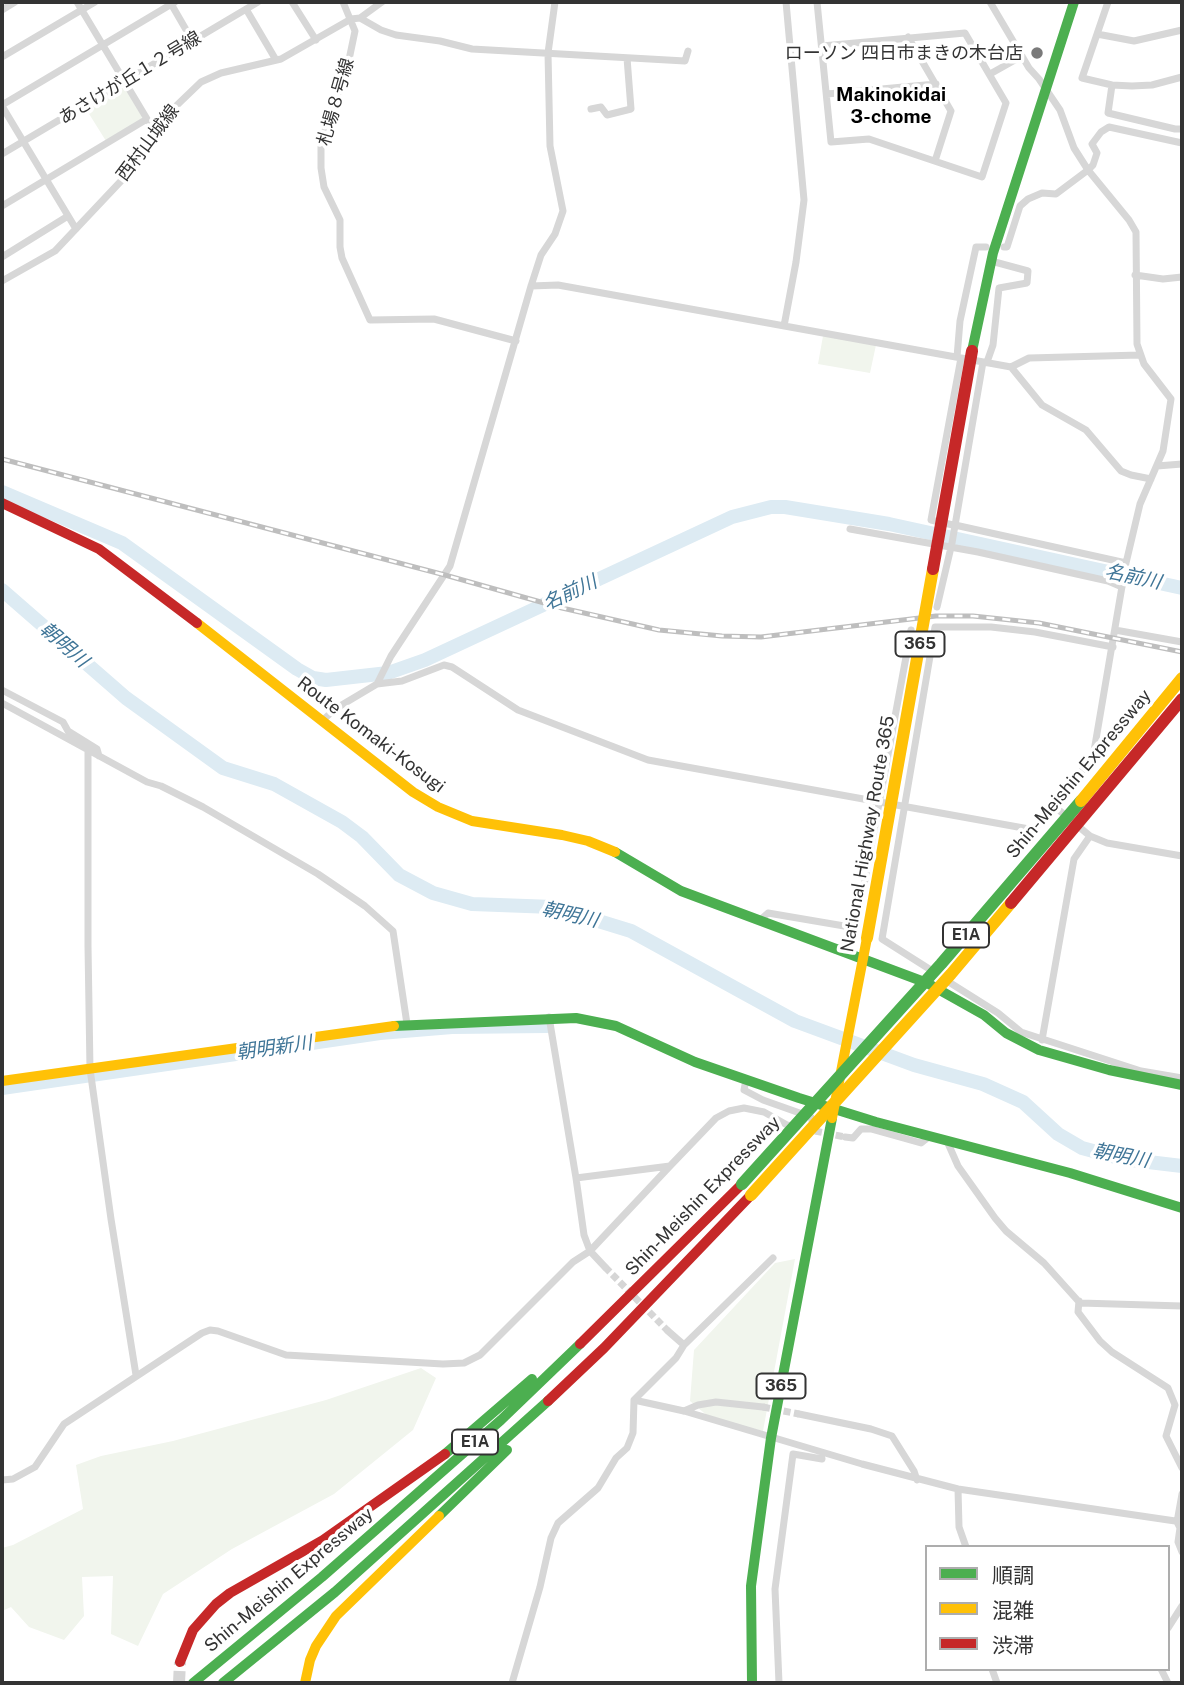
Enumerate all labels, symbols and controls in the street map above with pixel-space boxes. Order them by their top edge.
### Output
street label: あさけが丘１２号線 [55,27,205,129]
place label: ローソン 四日市まきの木台店 [785,42,1023,64]
marker: ローソン 四日市まきの木台店 [1029,45,1045,61]
street label: 札場８号線 [313,56,359,148]
district label: Makinokidai 3-chome [836,84,946,128]
street label: 西村山城線 [112,101,184,185]
water label: 名前川 [1103,560,1163,594]
water label: 名前川 [539,571,601,615]
water label: 朝明川 [35,618,93,672]
road number: 365 [895,632,944,656]
street label: Route Komaki-Kosugi [293,672,449,798]
street label: Shin-Meishin Expressway [1002,685,1156,863]
street label: National Highway Route 365 [837,714,899,954]
water label: 朝明川 [540,897,600,933]
road number: E1A [943,923,989,948]
water label: 朝明新川 [235,1031,313,1065]
street label: Shin-Meishin Expressway [621,1112,785,1280]
water label: 朝明川 [1091,1139,1151,1173]
road number: 365 [756,1374,806,1398]
road number: E1A [452,1430,498,1454]
street label: Shin-Meishin Expressway [200,1503,378,1657]
legend [925,1545,1170,1671]
text: 順調 [992,1563,1034,1588]
text: 混雑 [992,1598,1034,1623]
text: 渋滞 [992,1633,1034,1658]

